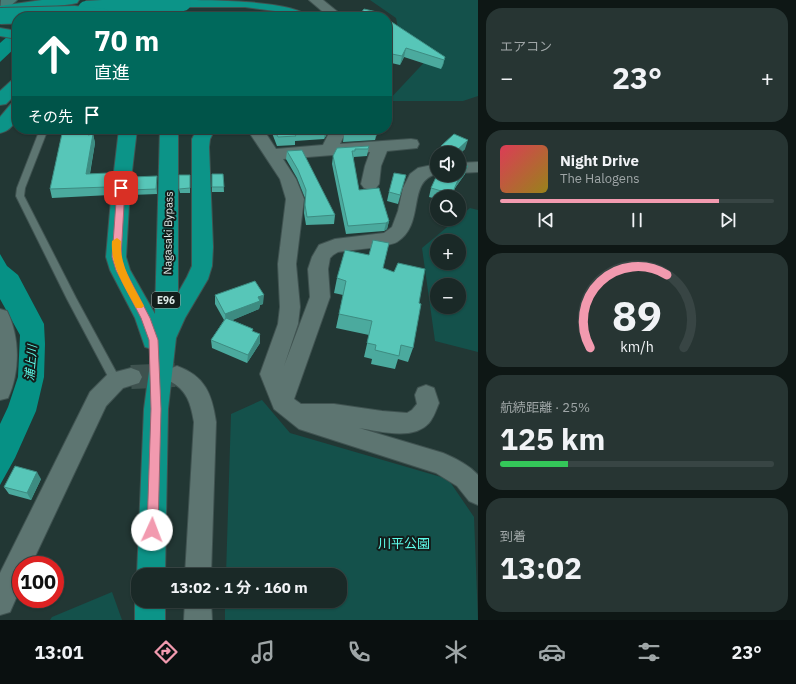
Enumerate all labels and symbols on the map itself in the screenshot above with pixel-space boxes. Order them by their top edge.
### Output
pin [104,171,138,205]
street label: Nagasaki Bypass [160,191,176,275]
road number: E96 [152,292,180,308]
water label: 浦上川 [21,342,40,382]
position arrow [131,509,173,551]
park label: 川平公園 [378,535,430,552]
speed limit sign: 100 [12,556,64,608]

